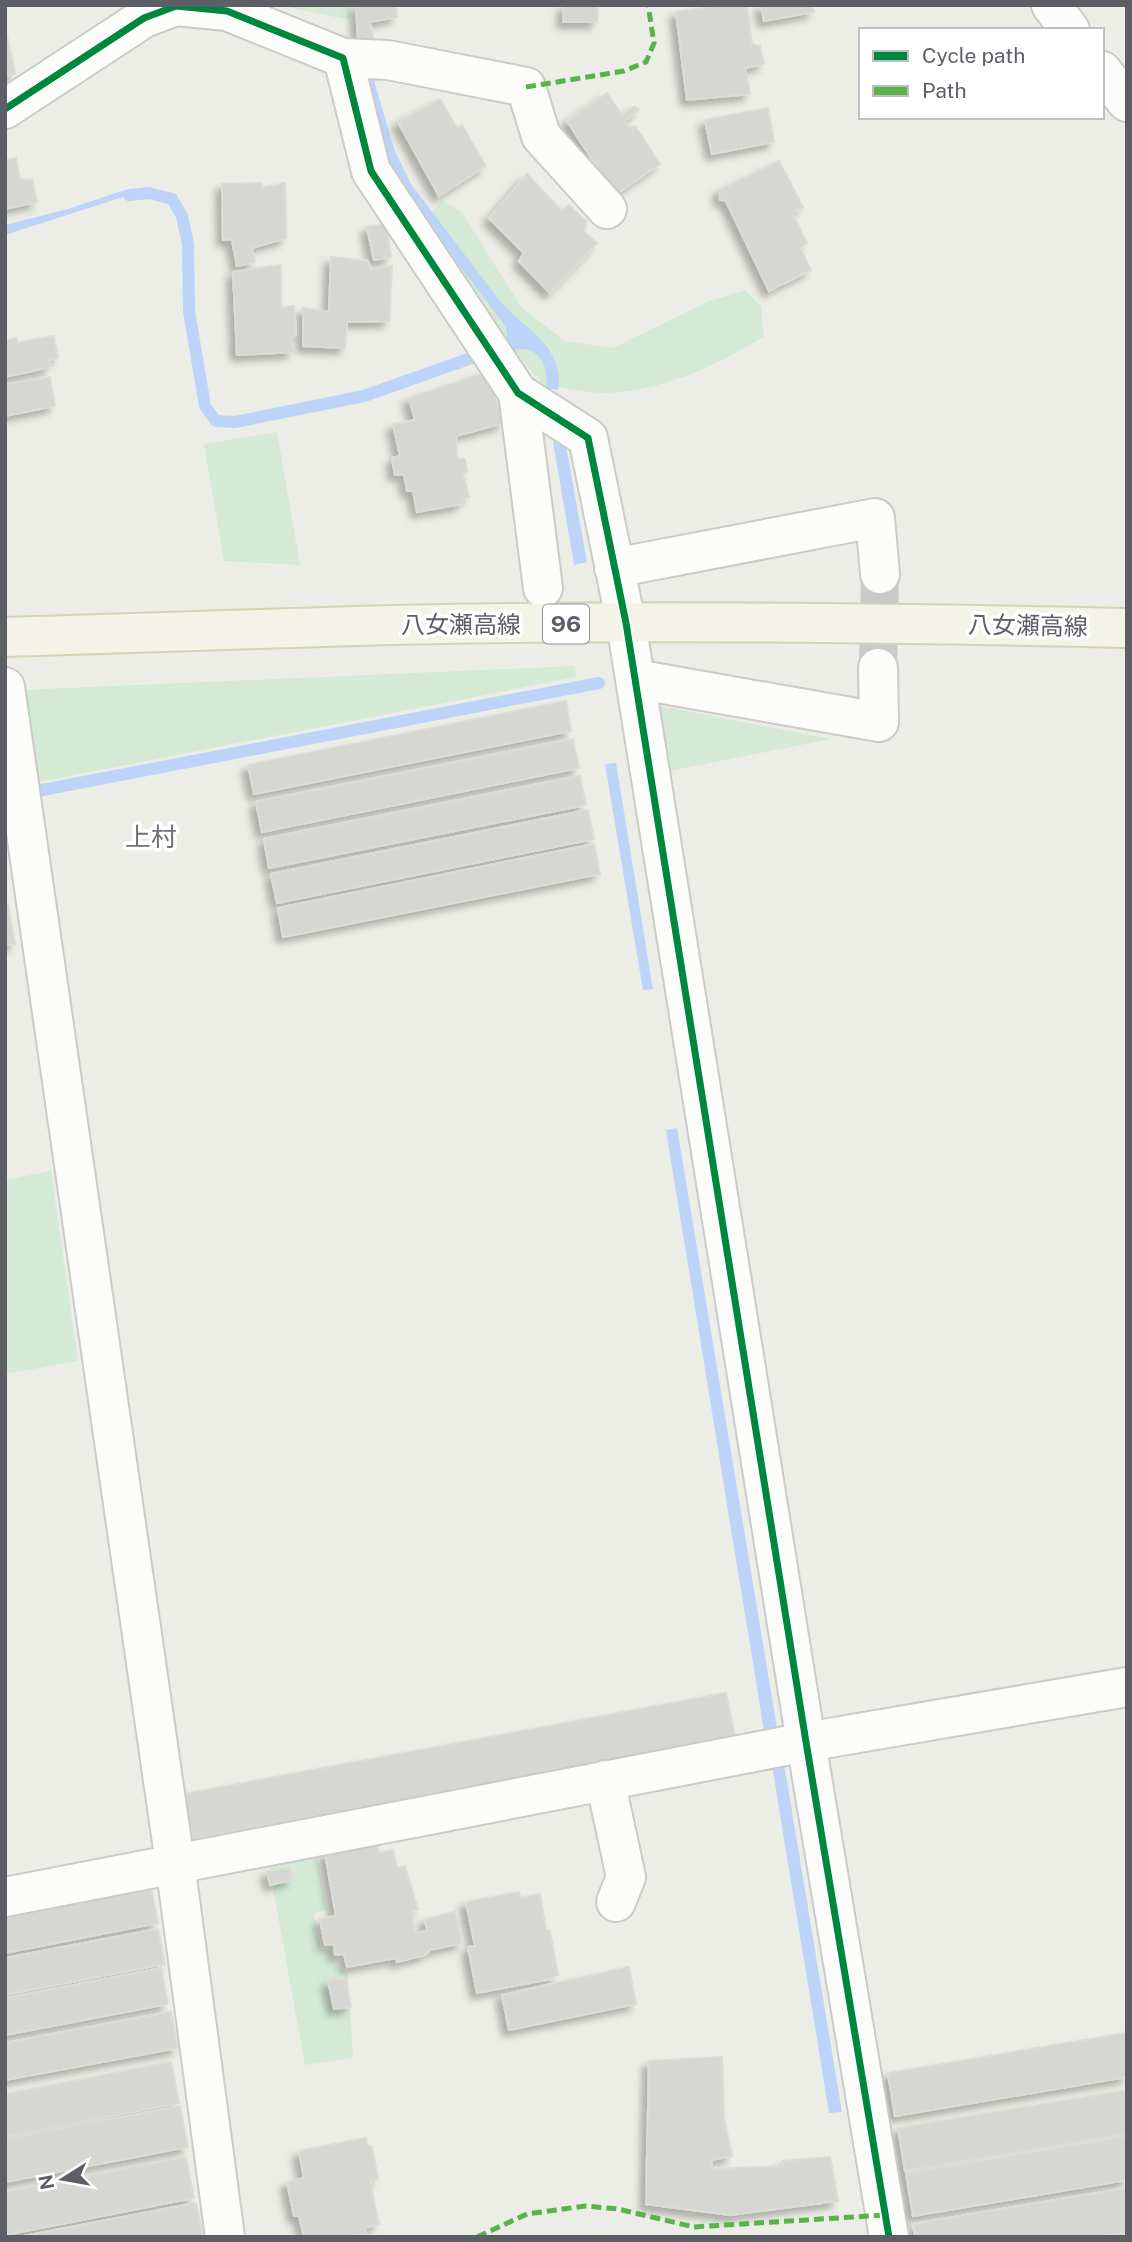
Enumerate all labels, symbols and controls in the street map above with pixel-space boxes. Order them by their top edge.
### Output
legend [859,28,1104,119]
text: Cycle path [922,43,1025,68]
text: Path [922,78,967,103]
road number: 96 [543,604,589,644]
street label: 八女瀬高線 [401,610,521,638]
street label: 八女瀬高線 [968,610,1088,640]
district label: 上村 [125,821,177,852]
north arrow [28,2144,98,2214]
text: N [34,2173,59,2192]

